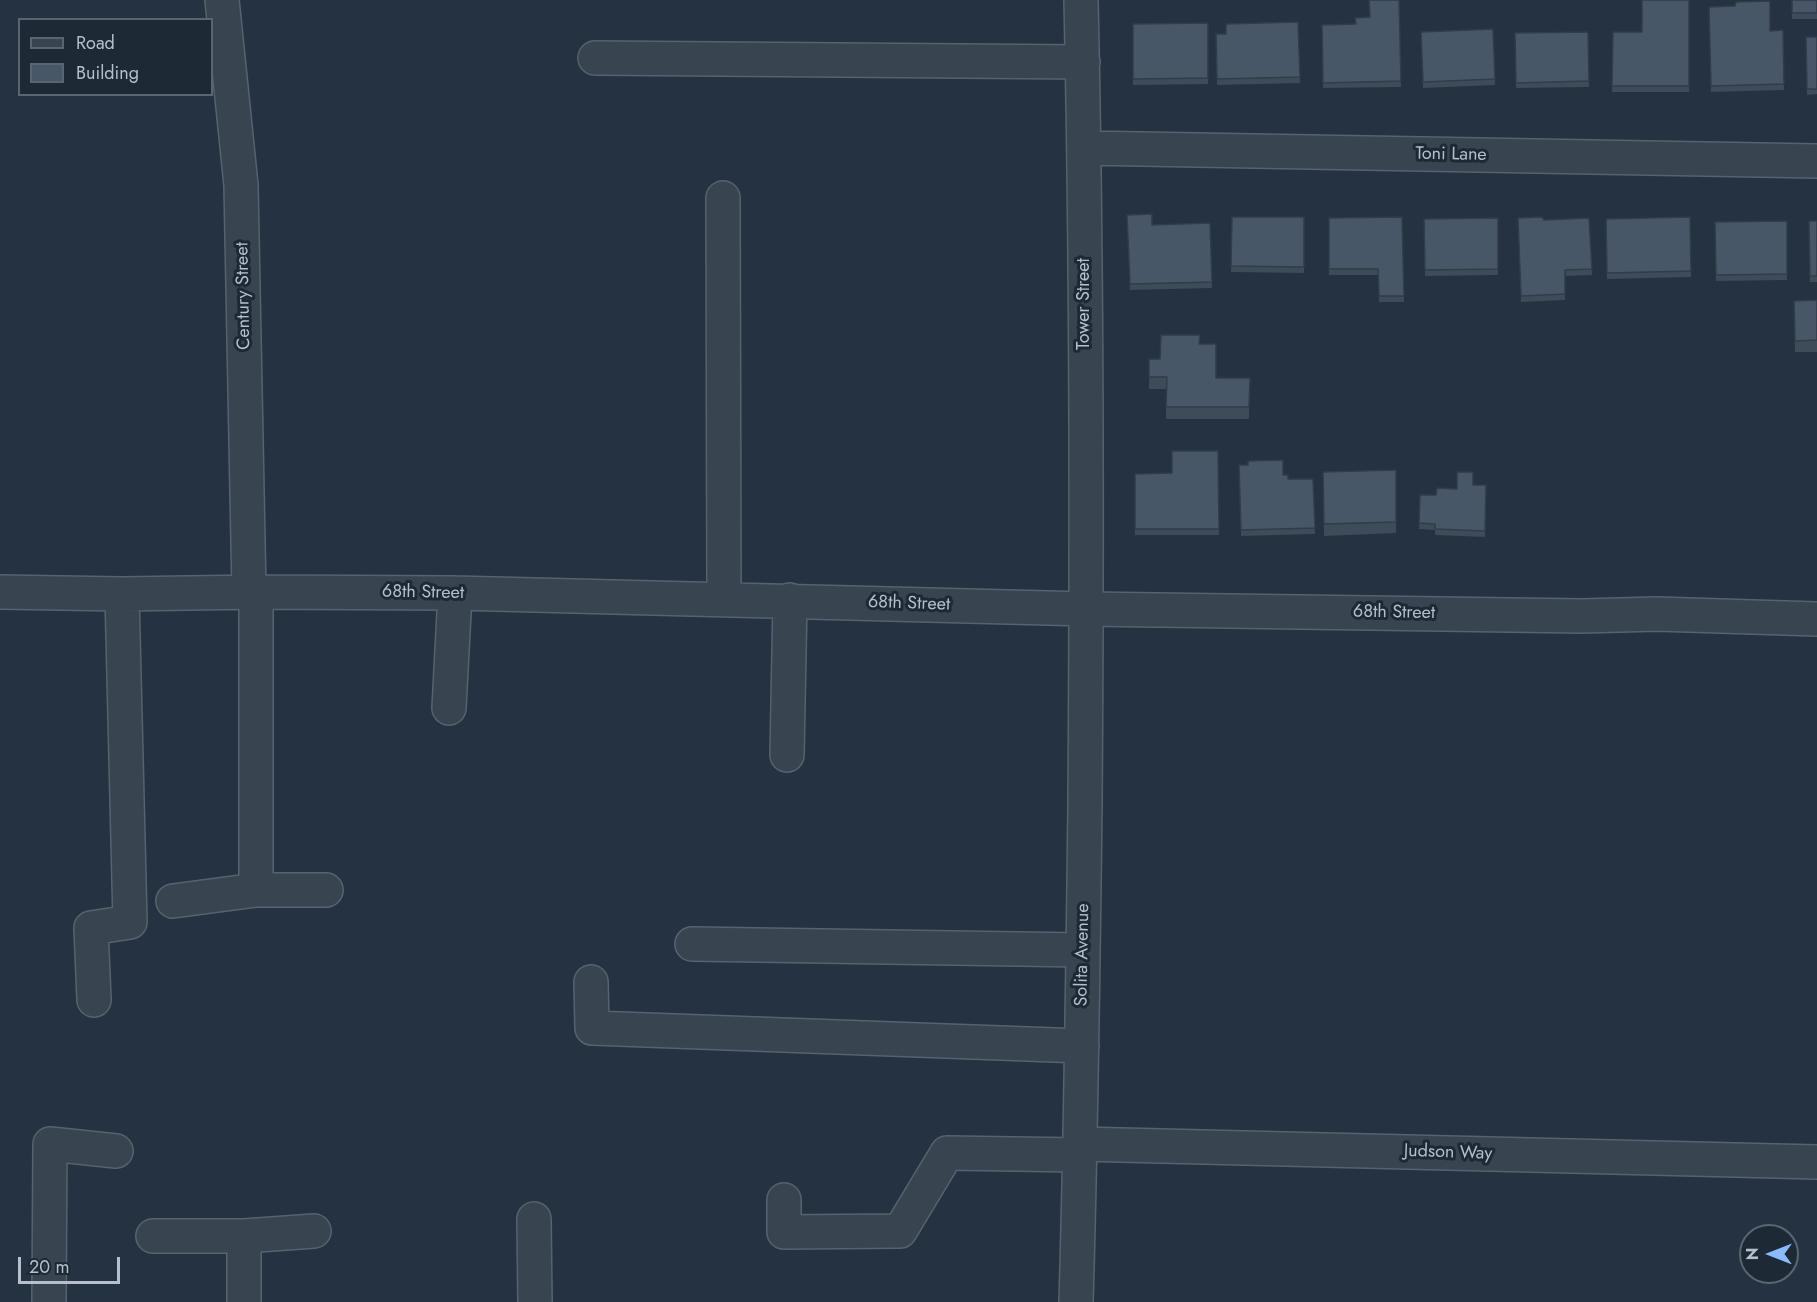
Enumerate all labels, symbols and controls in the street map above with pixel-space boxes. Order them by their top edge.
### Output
legend [18,18,213,96]
text: Road [76,30,115,56]
text: Building [76,60,139,86]
street label: Toni Lane [1415,144,1487,166]
street label: Century Street [232,242,256,350]
street label: Tower Street [1074,258,1096,350]
street label: 68th Street [382,581,464,605]
street label: 68th Street [867,592,951,616]
street label: 68th Street [1353,601,1435,625]
street label: Solita Avenue [1071,903,1095,1007]
street label: Judson Way [1403,1141,1493,1165]
north arrow [1739,1224,1799,1284]
scale bar [21,1245,123,1283]
text: N [1741,1248,1764,1260]
text: 20 m [29,1254,69,1280]

